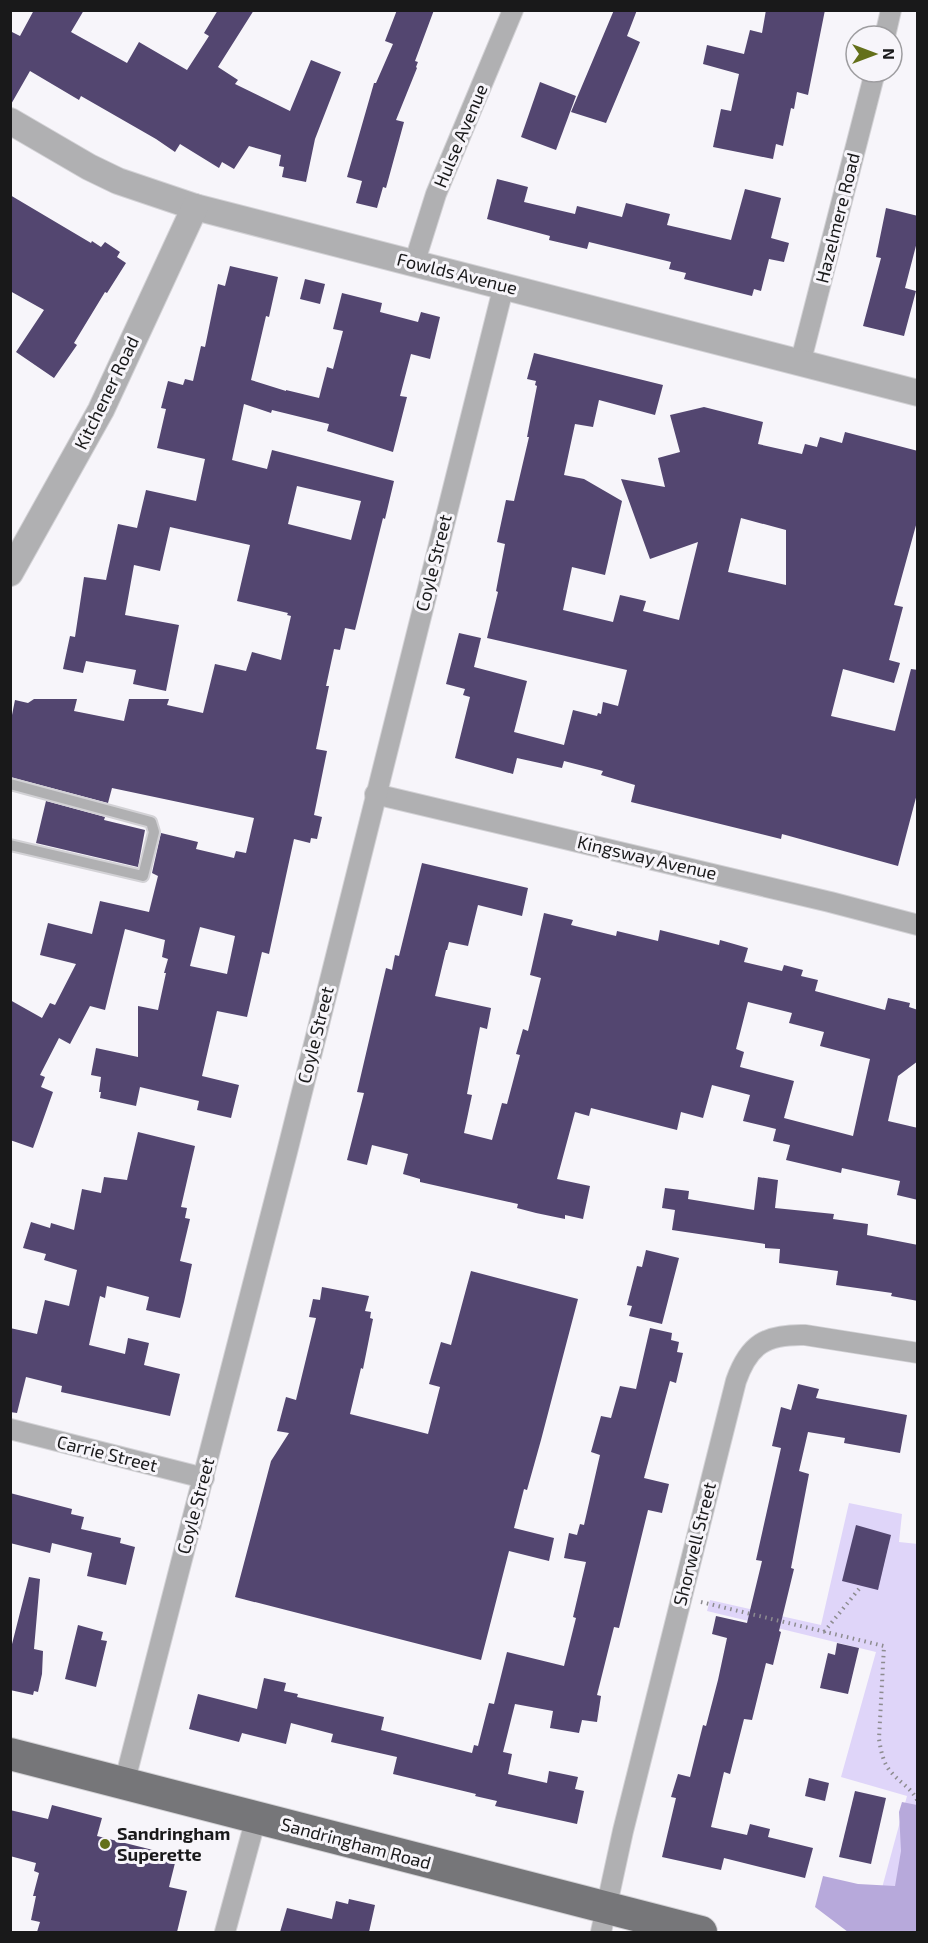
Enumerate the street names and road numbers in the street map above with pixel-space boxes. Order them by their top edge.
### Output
street label: Hulse Avenue [428,81,492,191]
street label: Hazelmere Road [810,150,864,285]
street label: Fowlds Avenue [395,247,520,299]
street label: Kitchener Road [69,332,143,453]
street label: Coyle Street [410,512,456,613]
street label: Kingsway Avenue [575,830,719,884]
street label: Coyle Street [292,984,338,1085]
street label: Carrie Street [55,1430,160,1476]
street label: Coyle Street [172,1455,218,1556]
street label: Shorwell Street [668,1479,720,1608]
street label: Sandringham Road [279,1812,434,1874]

